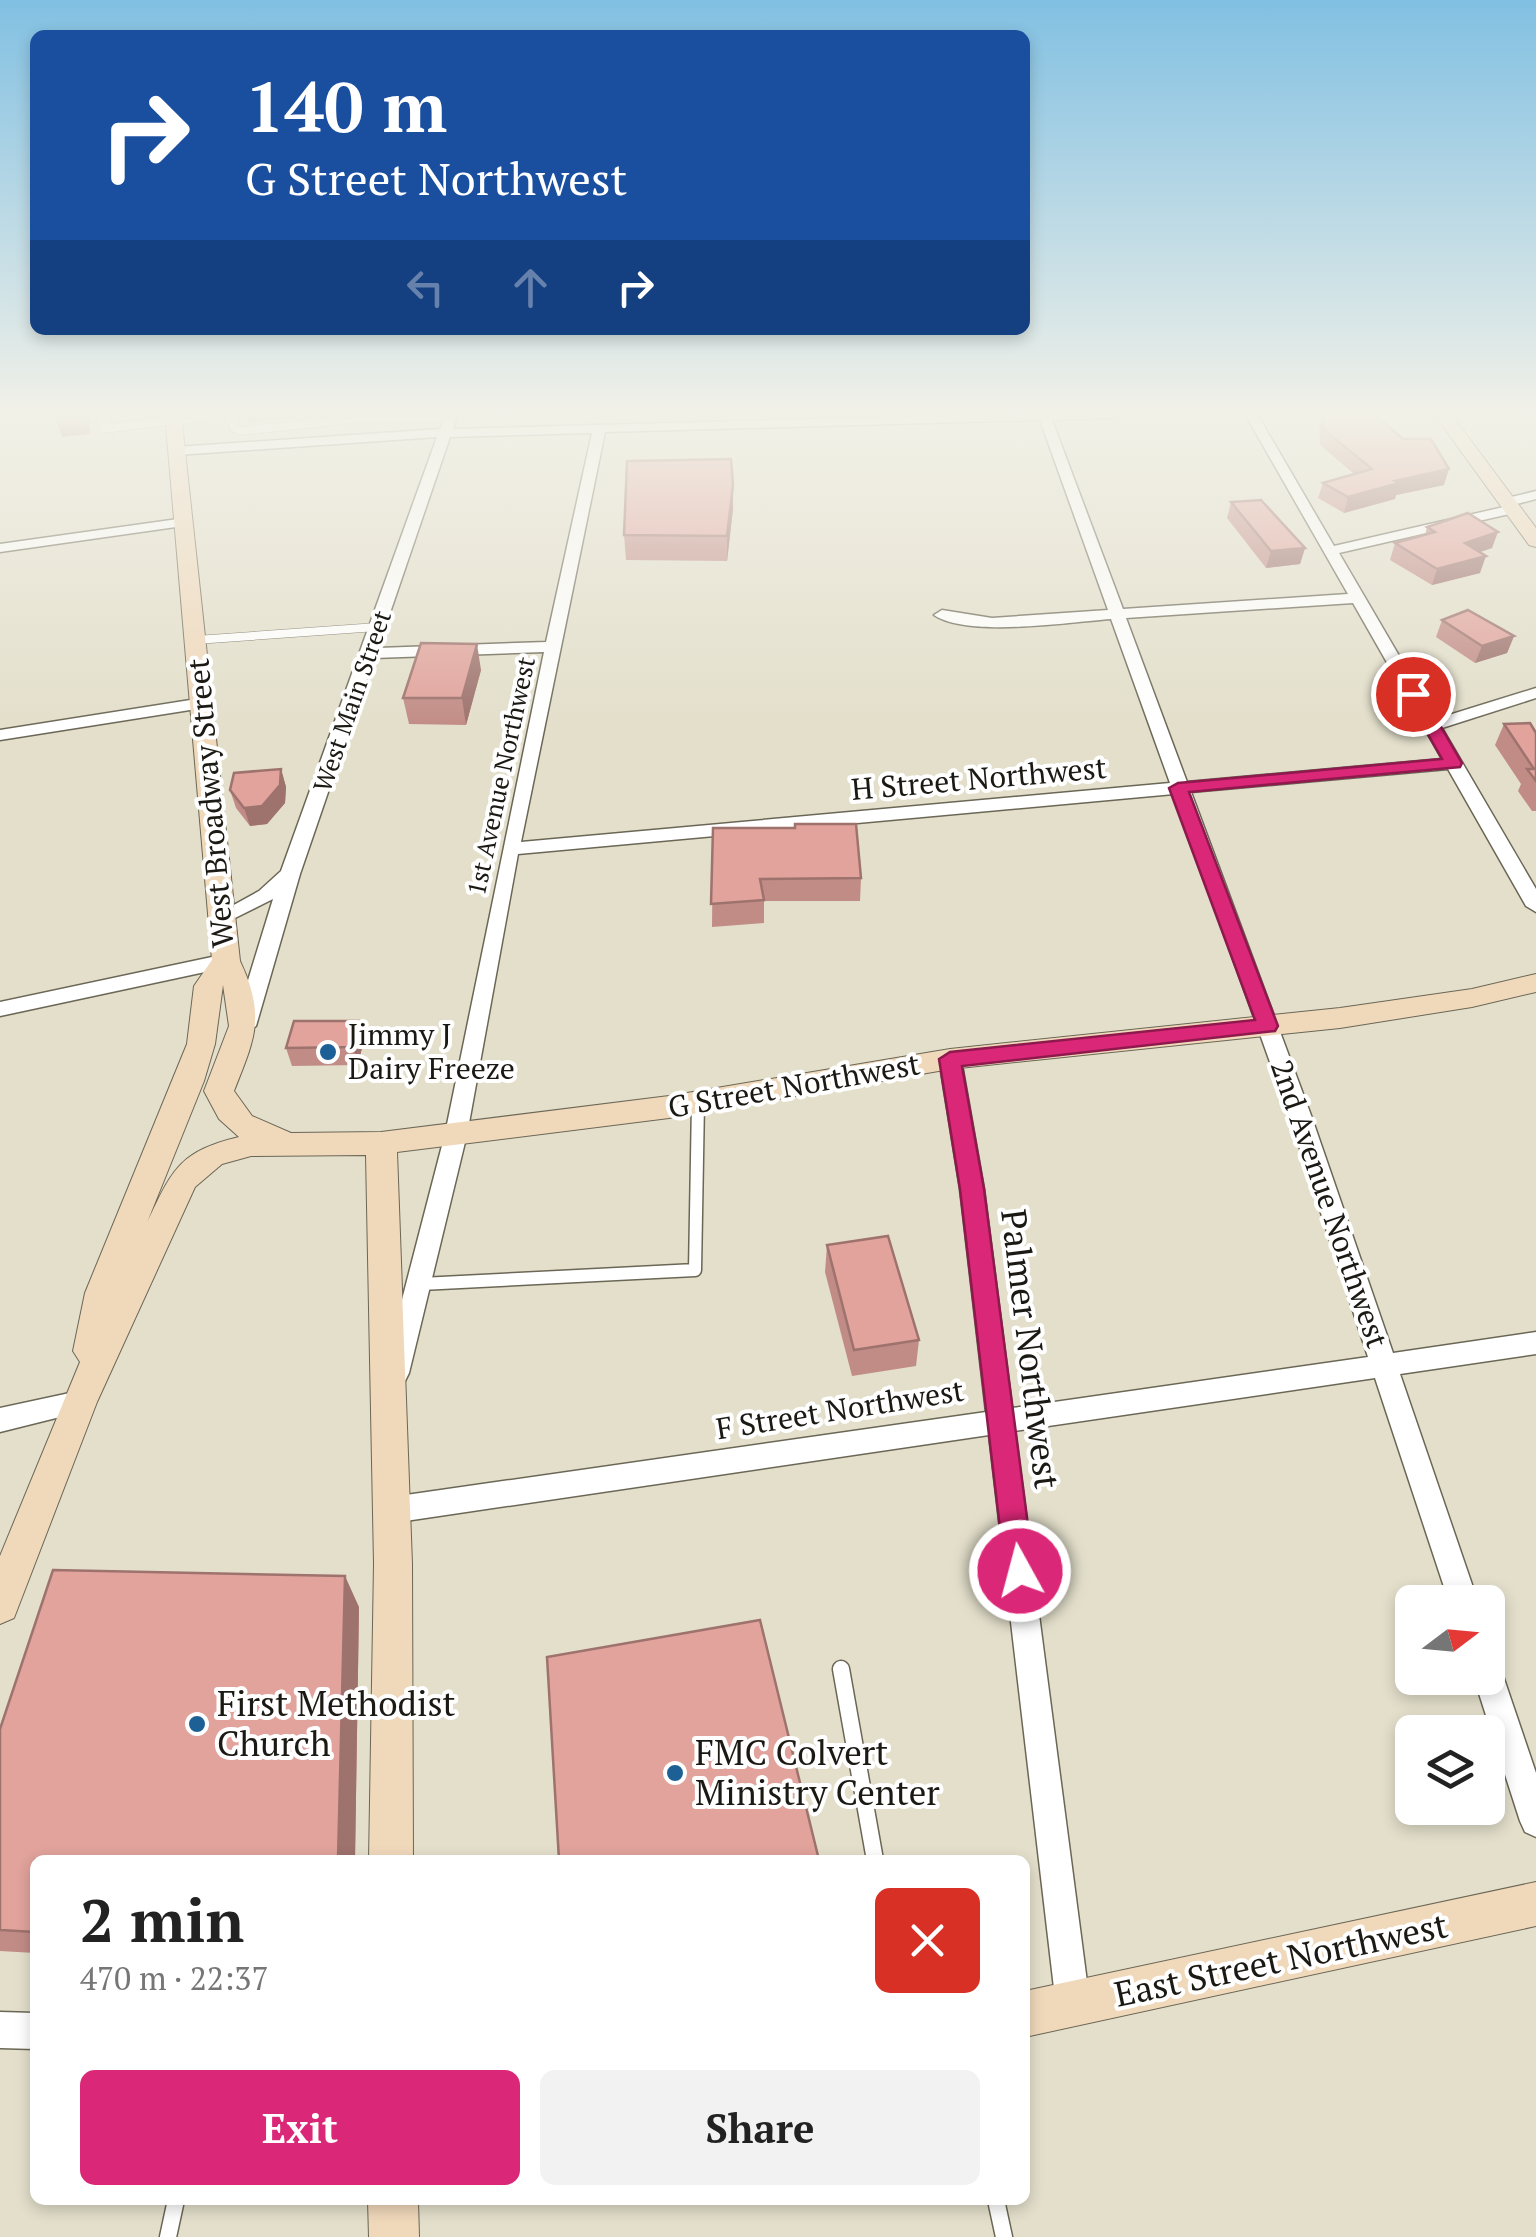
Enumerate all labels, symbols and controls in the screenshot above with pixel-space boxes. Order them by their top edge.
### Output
text: 140 m [245,59,447,152]
icon: right [80,70,210,200]
text: G Street Northwest [245,148,627,208]
icon: left [398,260,453,315]
icon: ahead [503,260,558,315]
icon: right [608,260,663,315]
street label: West Main Street [305,606,398,796]
pin [1371,652,1456,737]
street label: 1st Avenue Northwest [459,654,542,898]
street label: West Broadway Street [177,657,243,949]
icon: arrive [1386,667,1441,722]
street label: H Street Northwest [850,747,1108,809]
place label: Jimmy J Dairy Freeze [348,1014,515,1088]
marker: Jimmy J Dairy Freeze [317,1041,339,1063]
street label: G Street Northwest [665,1043,923,1127]
street label: 2nd Avenue Northwest [1262,1054,1398,1353]
street label: Palmer Northwest [991,1206,1071,1491]
street label: F Street Northwest [713,1370,967,1448]
position arrow [968,1519,1072,1623]
north arrow [1395,1585,1505,1695]
map controls [1395,1585,1505,1825]
place label: First Methodist Church [217,1680,456,1766]
marker: First Methodist Church [186,1713,208,1735]
button: layers [1395,1715,1505,1825]
place label: FMC Colvert Ministry Center [695,1729,940,1815]
marker: FMC Colvert Ministry Center [664,1762,686,1784]
text: 2 min [80,1880,244,1959]
button: close [875,1888,980,1993]
street label: East Street Northwest [1110,1901,1452,2017]
text: 470 m · 22:37 [80,1957,268,1999]
button: Exit [80,2070,520,2185]
button: Share [540,2070,980,2185]

